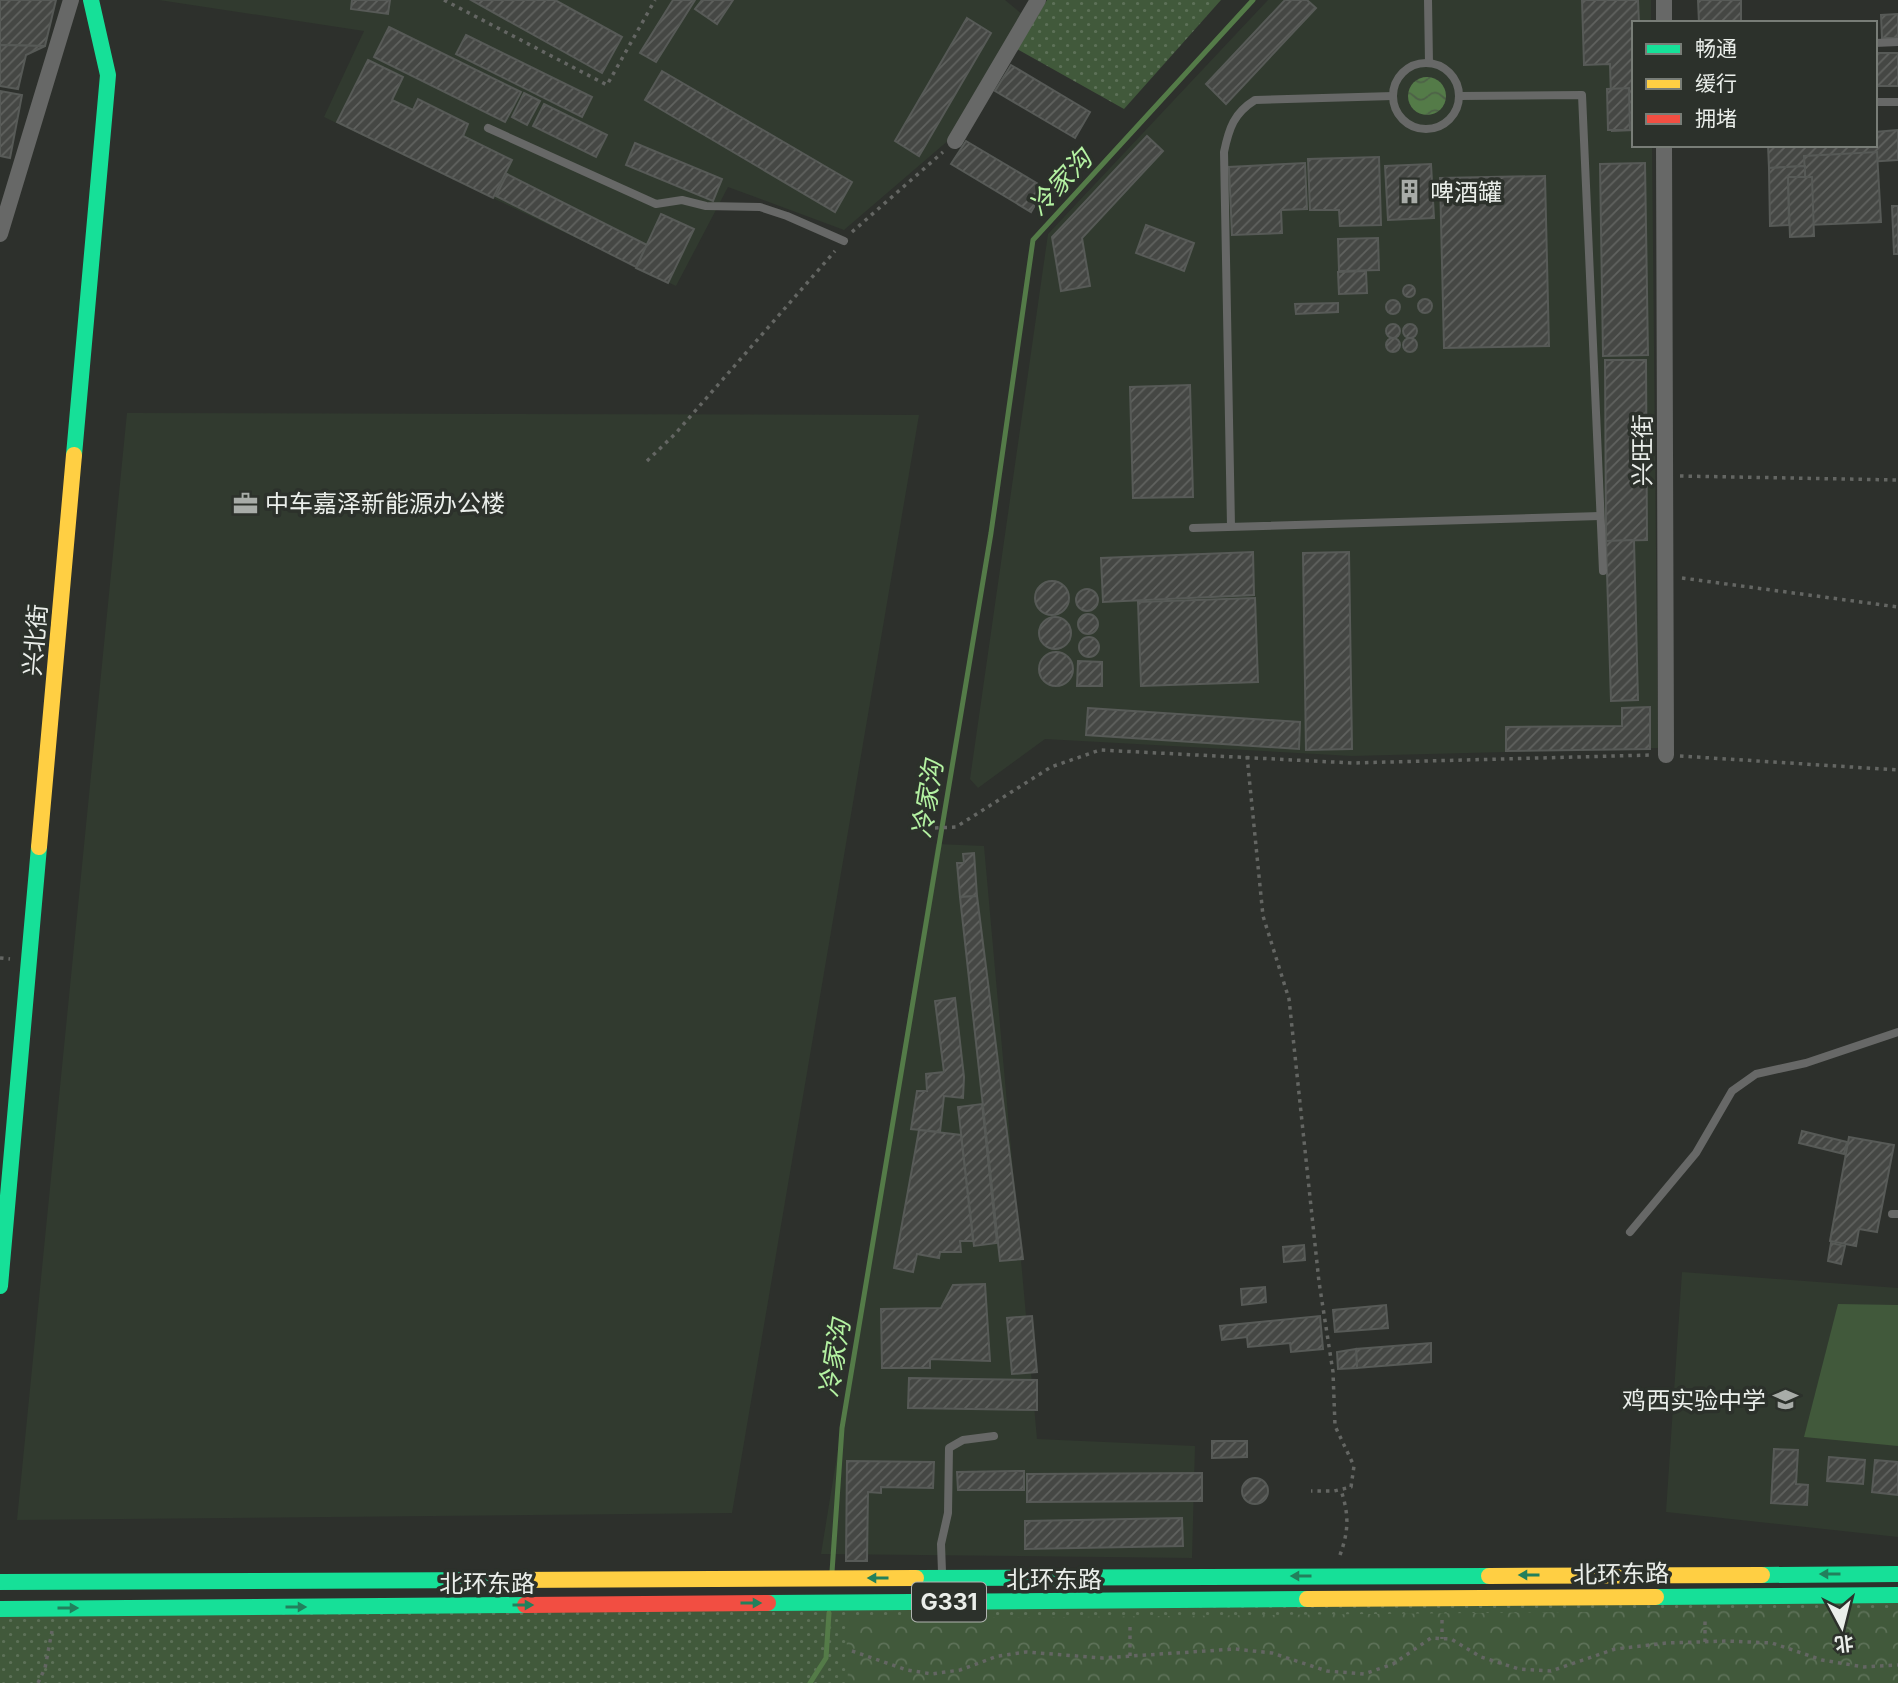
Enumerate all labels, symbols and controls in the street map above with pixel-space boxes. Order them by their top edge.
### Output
legend [1632,21,1877,147]
text: 畅通 [1695,36,1737,61]
text: 缓行 [1695,71,1737,96]
text: 拥堵 [1695,106,1737,131]
water label: 冷家沟 [1022,141,1100,221]
building icon: 啤酒罐 [1396,178,1424,206]
place label: 啤酒罐 [1430,178,1502,207]
street label: 兴旺街 [1628,414,1657,486]
office icon: 中车嘉泽新能源办公楼 [231,489,259,517]
place label: 中车嘉泽新能源办公楼 [265,489,505,518]
street label: 兴北街 [17,603,53,677]
water label: 冷家沟 [906,755,949,840]
water label: 冷家沟 [813,1314,856,1399]
place label: 鸡西实验中学 [1622,1386,1766,1415]
school or university icon: 鸡西实验中学 [1772,1386,1800,1414]
street label: 北环东路 [1573,1559,1669,1589]
street label: 北环东路 [1006,1565,1102,1594]
one-way arrow [1819,1568,1841,1580]
street label: 北环东路 [439,1569,535,1598]
one-way arrow [1518,1569,1540,1581]
one-way arrow [1290,1570,1312,1582]
one-way arrow [867,1572,889,1584]
road number: G331 [912,1582,986,1622]
north arrow [1807,1592,1877,1662]
one-way arrow [740,1598,762,1609]
one-way arrow [512,1599,534,1611]
one-way arrow [285,1601,307,1613]
one-way arrow [57,1602,79,1614]
text: 北 [1833,1631,1855,1656]

